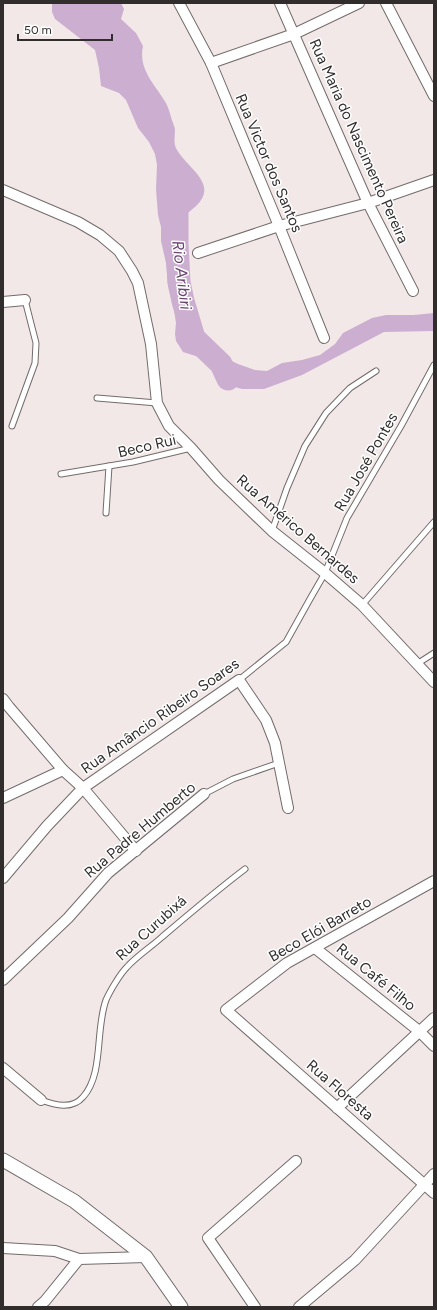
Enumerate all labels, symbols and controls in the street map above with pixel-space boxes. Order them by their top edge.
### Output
scale bar [18,16,112,42]
text: 50 m [24,23,52,37]
street label: Rua Maria do Nascimento Pereira [306,36,412,246]
street label: Rua Victor dos Santos [232,91,306,235]
water label: Rio Aribiri [168,239,196,311]
street label: Rua José Pontes [330,409,402,515]
street label: Beco Rui [116,431,178,461]
street label: Rua Américo Bernardes [233,471,363,587]
street label: Rua Amâncio Ribeiro Soares [78,655,242,777]
street label: Rua Padre Humberto [81,778,200,882]
street label: Rua Curubixá [112,892,190,964]
street label: Beco Elói Barreto [266,892,375,966]
street label: Rua Café Filho [333,939,420,1015]
street label: Rua Floresta [303,1056,377,1124]

